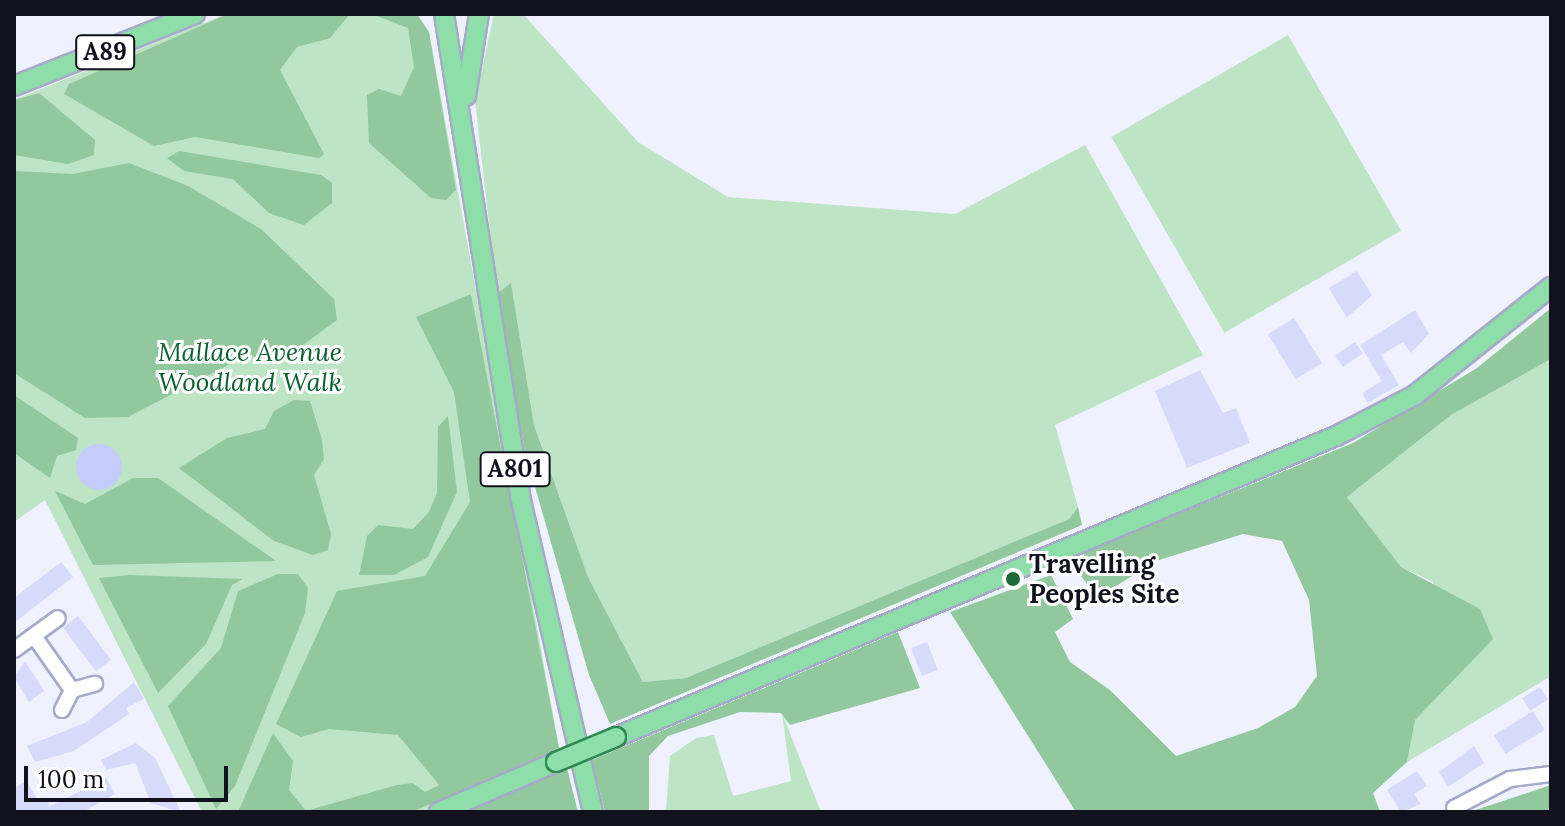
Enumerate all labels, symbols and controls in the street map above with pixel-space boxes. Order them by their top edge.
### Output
road number: A89 [75,32,135,72]
park label: Mallace Avenue Woodland Walk [158,336,342,398]
road number: A801 [479,449,551,489]
place label: Travelling Peoples Site [1029,548,1179,610]
marker: Travelling Peoples Site [1004,570,1022,588]
scale bar [28,750,232,800]
text: 100 m [38,764,104,795]

